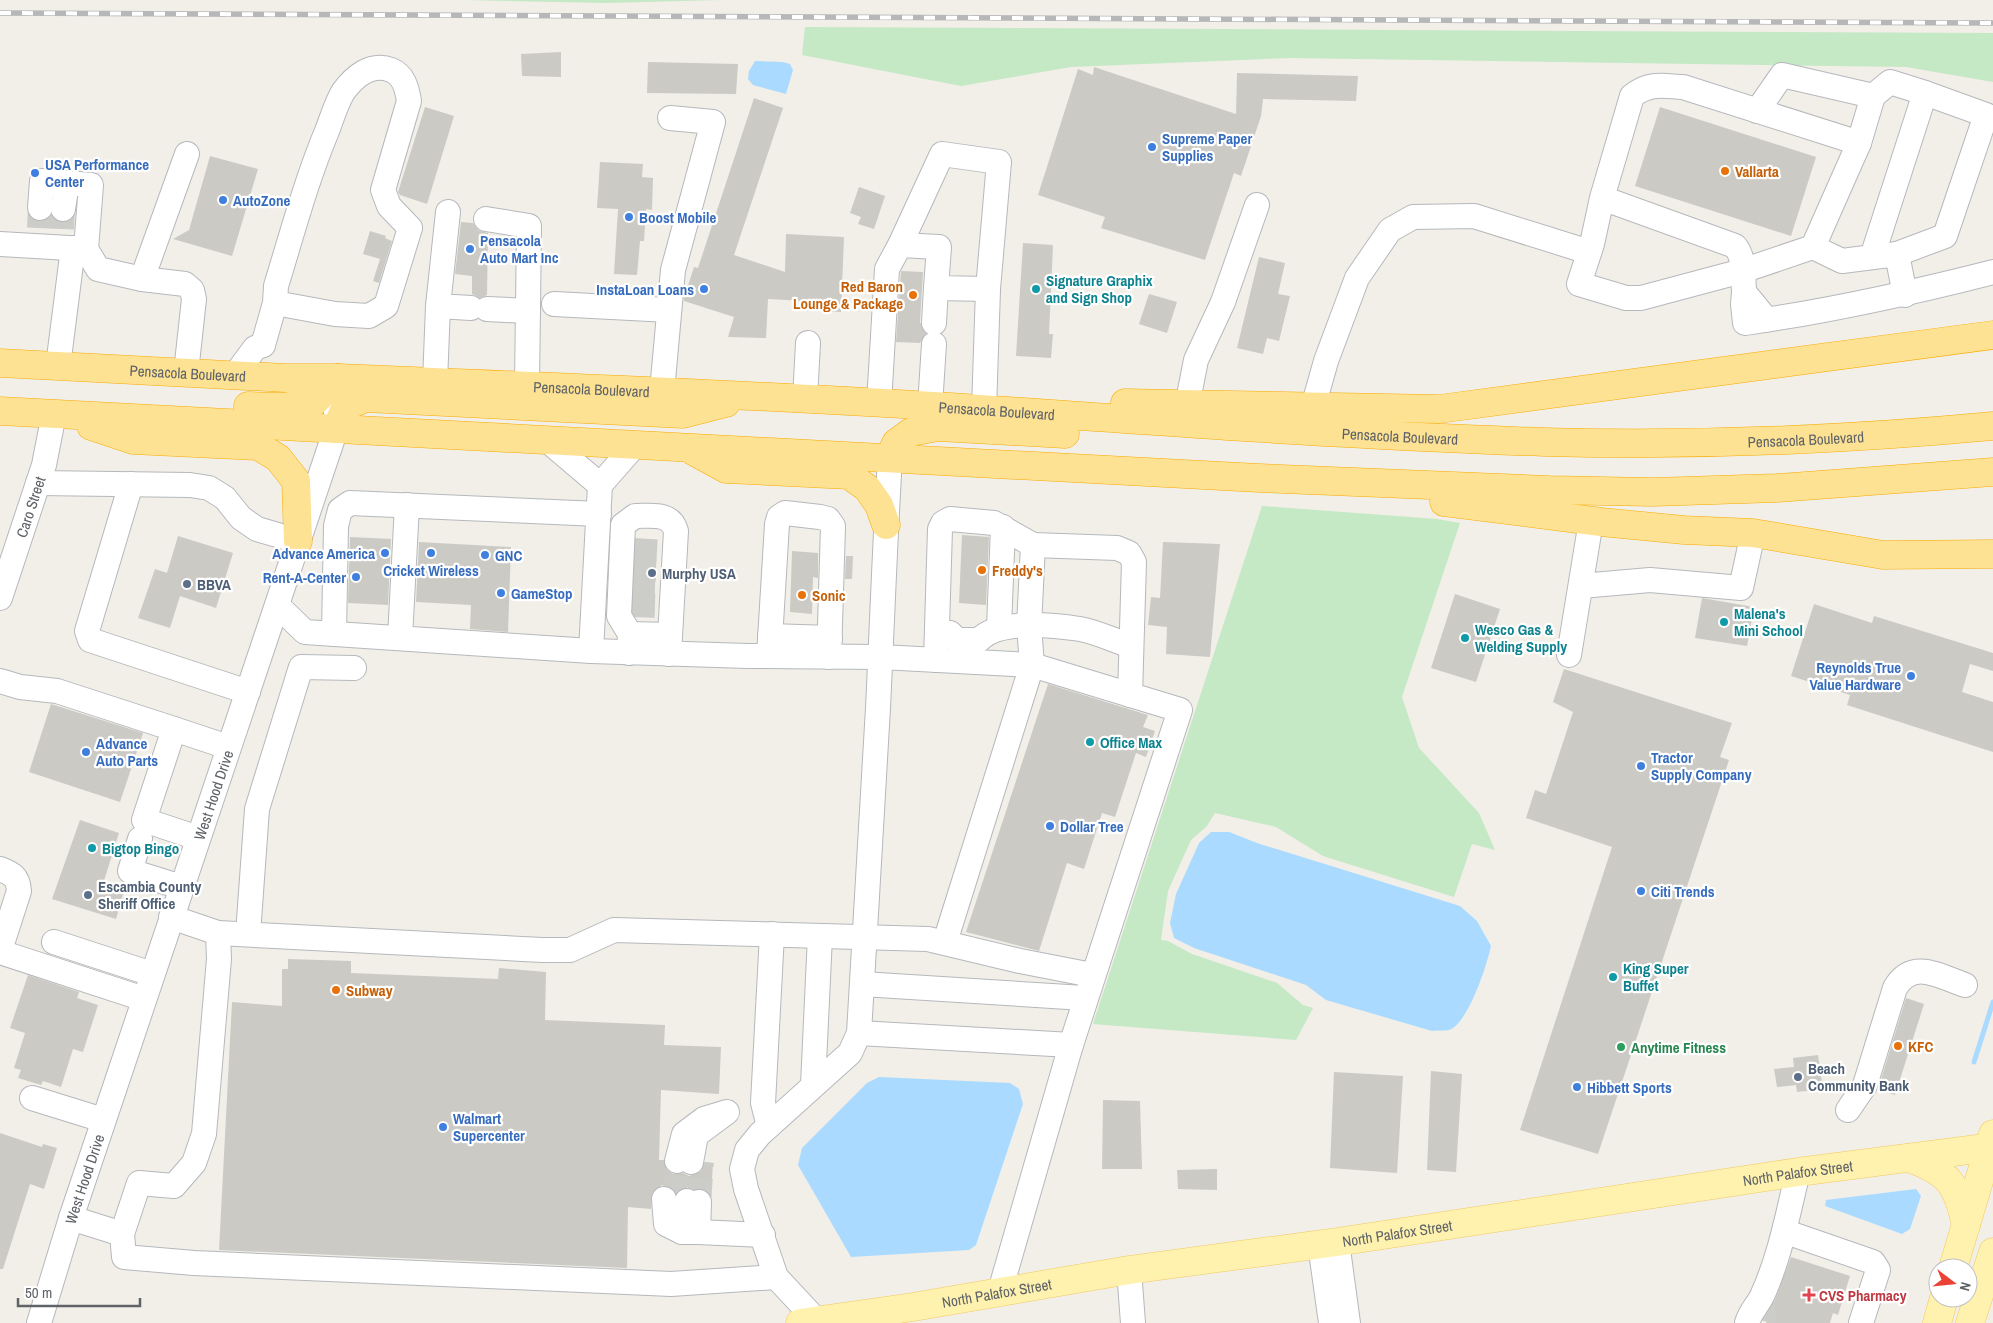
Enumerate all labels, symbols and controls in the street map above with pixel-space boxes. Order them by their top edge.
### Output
place label: Supreme Paper Supplies [1162,128,1252,166]
marker: Supreme Paper Supplies [1146,141,1158,153]
place label: USA Performance Center [45,154,149,192]
place label: Vallarta [1735,161,1779,182]
marker: Vallarta [1719,165,1731,177]
marker: USA Performance Center [29,167,41,179]
place label: AutoZone [233,190,291,211]
marker: AutoZone [217,194,229,206]
place label: Boost Mobile [639,207,716,228]
marker: Boost Mobile [623,211,635,223]
place label: Pensacola Auto Mart Inc [480,230,559,268]
marker: Pensacola Auto Mart Inc [464,243,476,255]
place label: Signature Graphix and Sign Shop [1046,270,1153,308]
place label: Red Baron Lounge & Package [793,276,903,314]
place label: InstaLoan Loans [596,279,694,300]
marker: InstaLoan Loans [698,283,710,295]
marker: Signature Graphix and Sign Shop [1030,283,1042,295]
marker: Red Baron Lounge & Package [907,289,919,301]
street label: Pensacola Boulevard [129,359,246,386]
street label: Pensacola Boulevard [533,376,650,402]
street label: Pensacola Boulevard [938,396,1056,425]
street label: Pensacola Boulevard [1341,422,1459,449]
street label: Pensacola Boulevard [1747,426,1865,452]
street label: Caro Street [10,473,50,540]
place label: Advance America [272,543,375,564]
place label: GNC [495,545,522,566]
marker: Advance America [379,547,391,559]
marker: Cricket Wireless [425,547,437,559]
marker: GNC [479,549,491,561]
place label: Cricket Wireless [383,560,479,581]
place label: Freddy's [992,560,1043,581]
place label: Murphy USA [662,563,736,584]
marker: Freddy's [976,564,988,576]
place label: Rent-A-Center [263,567,346,588]
marker: Murphy USA [646,567,658,579]
marker: Rent-A-Center [350,571,362,583]
place label: BBVA [197,574,231,595]
marker: BBVA [181,578,193,590]
place label: GameStop [511,583,573,604]
place label: Sonic [812,585,846,606]
marker: GameStop [495,587,507,599]
marker: Sonic [796,589,808,601]
place label: Malena's Mini School [1734,603,1803,641]
marker: Malena's Mini School [1718,616,1730,628]
place label: Wesco Gas & Welding Supply [1475,619,1567,657]
marker: Wesco Gas & Welding Supply [1459,632,1471,644]
place label: Reynolds True Value Hardware [1809,657,1901,695]
marker: Reynolds True Value Hardware [1905,670,1917,682]
place label: Office Max [1100,732,1162,753]
place label: Advance Auto Parts [96,733,158,771]
marker: Office Max [1084,736,1096,748]
marker: Advance Auto Parts [80,746,92,758]
street label: West Hood Drive [188,747,238,843]
place label: Tractor Supply Company [1651,747,1752,785]
marker: Tractor Supply Company [1635,760,1647,772]
place label: Dollar Tree [1060,816,1124,837]
marker: Dollar Tree [1044,820,1056,832]
place label: Bigtop Bingo [102,838,179,859]
marker: Bigtop Bingo [86,842,98,854]
place label: Escambia County Sheriff Office [98,876,201,914]
place label: Citi Trends [1651,881,1715,902]
marker: Citi Trends [1635,885,1647,897]
marker: Escambia County Sheriff Office [82,889,94,901]
place label: King Super Buffet [1623,958,1689,996]
marker: King Super Buffet [1607,971,1619,983]
place label: Subway [346,980,393,1001]
marker: Subway [330,984,342,996]
place label: KFC [1908,1036,1933,1057]
place label: Anytime Fitness [1631,1037,1726,1058]
marker: KFC [1892,1040,1904,1052]
marker: Anytime Fitness [1615,1041,1627,1053]
place label: Beach Community Bank [1808,1058,1909,1096]
marker: Beach Community Bank [1792,1071,1804,1083]
place label: Hibbett Sports [1587,1077,1672,1098]
marker: Hibbett Sports [1571,1081,1583,1093]
place label: Walmart Supercenter [453,1108,525,1146]
marker: Walmart Supercenter [437,1121,449,1133]
street label: West Hood Drive [59,1131,109,1227]
street label: North Palafox Street [1741,1155,1854,1191]
street label: North Palafox Street [1341,1214,1454,1252]
north arrow [1928,1258,1978,1308]
street label: North Palafox Street [940,1273,1054,1312]
scale bar [18,1276,140,1308]
text: N [1956,1280,1975,1293]
text: 50 m [25,1282,52,1303]
place label: CVS Pharmacy [1819,1285,1907,1306]
marker: CVS Pharmacy [1803,1289,1815,1301]

